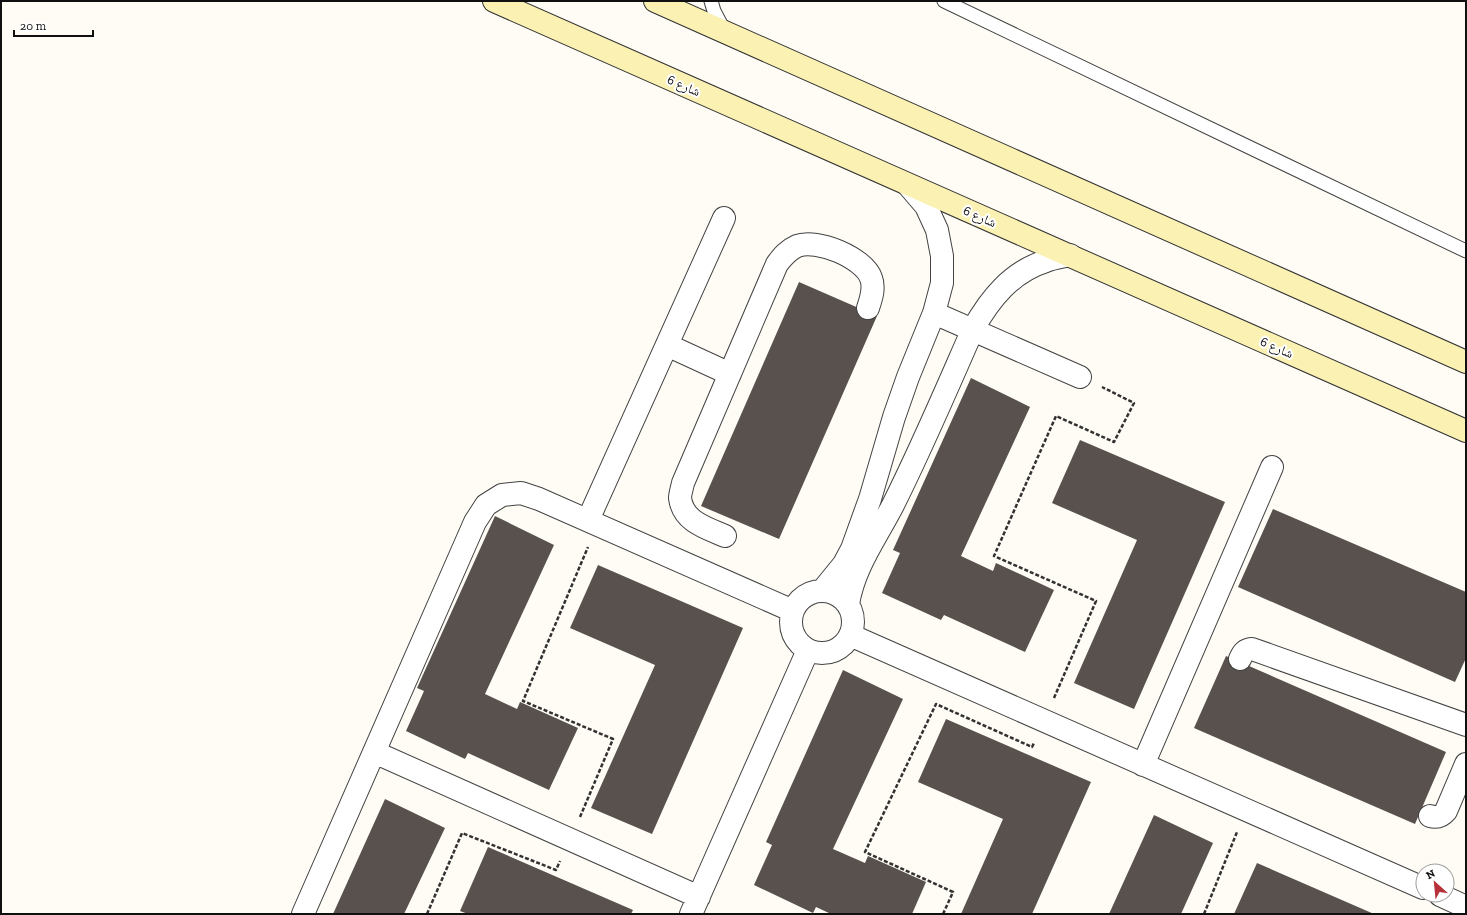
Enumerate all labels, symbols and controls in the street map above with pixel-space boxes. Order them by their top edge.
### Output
scale bar [14,12,93,38]
text: 20 m [20,19,47,33]
street label: شارع 6 [664,72,703,101]
street label: شارع 6 [960,203,999,232]
street label: شارع 6 [1257,334,1296,363]
north arrow [1415,863,1455,903]
text: N [1424,867,1438,882]

